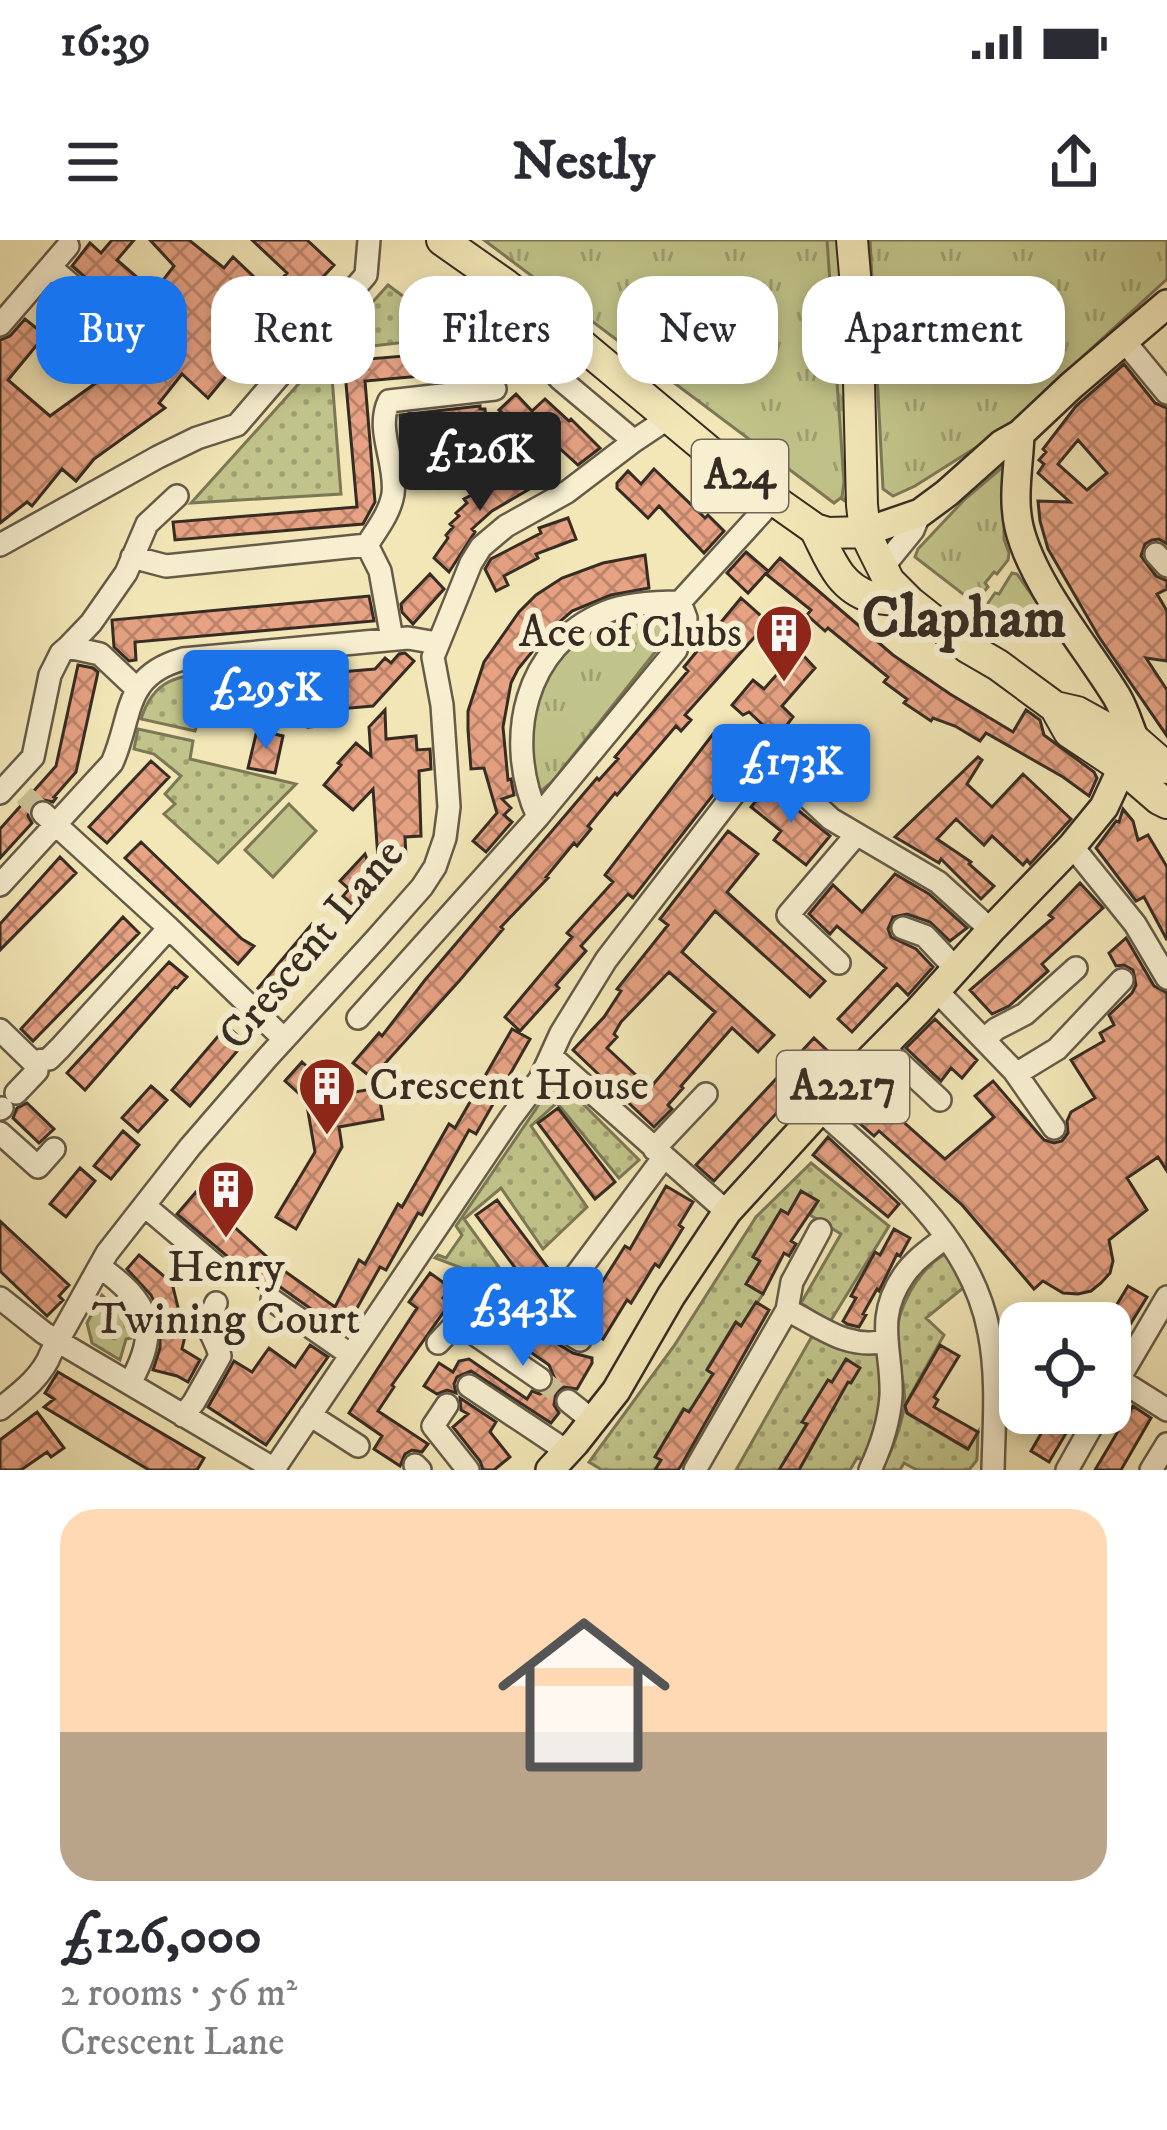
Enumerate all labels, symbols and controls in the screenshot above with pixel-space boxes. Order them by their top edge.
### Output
text: 16:39 [60,14,151,70]
icon: menu [60,129,126,195]
text: Nestly [512,129,655,196]
icon: share [1041,129,1107,195]
chip: Buy [36,276,187,384]
chip: Rent [211,276,375,384]
chip: Filters [399,276,593,384]
chip: New [617,276,778,384]
chip: Apartment [802,276,1065,384]
pin: £126K [396,412,564,514]
text: £126K [426,426,534,475]
road number: A24 [692,440,788,512]
district label: Clapham [862,584,1066,655]
building icon: Ace of Clubs [753,602,815,684]
place label: Ace of Clubs [519,605,742,661]
pin: £295K [182,650,350,752]
text: £295K [210,664,322,713]
pin: £173K [707,724,875,826]
text: £173K [739,738,843,787]
street label: Crescent Lane [207,828,417,1062]
road number: A2217 [777,1051,909,1123]
building icon: Crescent House [296,1055,358,1137]
place label: Crescent House [369,1058,649,1114]
building icon: Henry Twining Court [195,1158,257,1240]
place label: Henry Twining Court [92,1240,360,1348]
pin: £343K [439,1267,607,1369]
text: £343K [470,1281,576,1330]
map controls [999,1302,1131,1434]
button: locate [999,1302,1131,1434]
icon: home [476,1587,692,1803]
text: £126,000 [60,1905,262,1969]
text: 2 rooms · 56 m² [60,1969,297,2018]
text: Crescent Lane [60,2018,284,2067]

